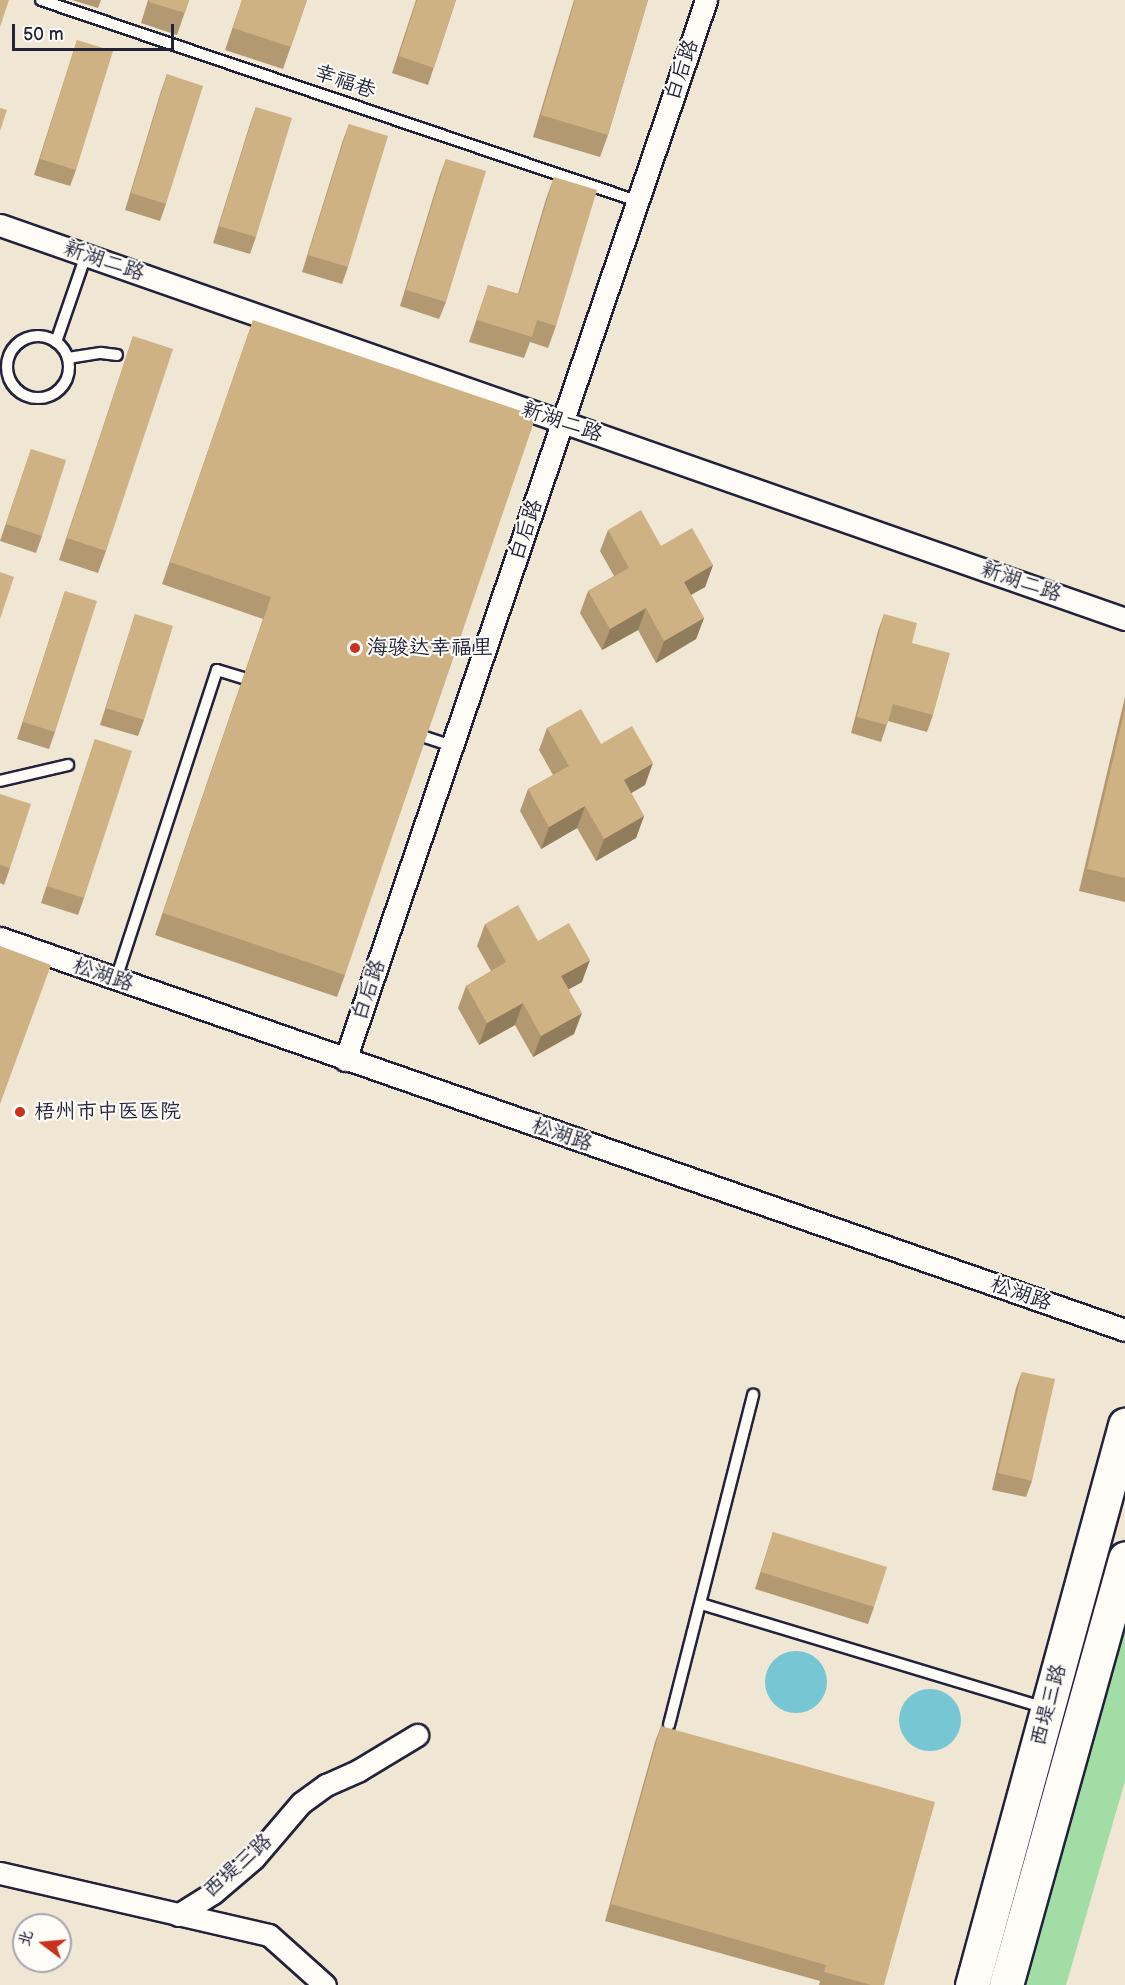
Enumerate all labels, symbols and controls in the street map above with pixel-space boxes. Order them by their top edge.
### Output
scale bar [15,12,177,50]
text: 50 m [23,24,64,45]
street label: 白后路 [660,36,704,104]
street label: 幸福巷 [311,60,379,104]
street label: 新湖二路 [60,235,148,287]
street label: 新湖二路 [518,396,606,448]
street label: 白后路 [504,496,548,564]
street label: 新湖二路 [977,556,1065,608]
place label: 海骏达幸福里 [367,635,493,661]
marker: 海骏达幸福里 [348,641,362,655]
street label: 松湖路 [69,953,137,997]
street label: 白后路 [347,956,391,1024]
place label: 梧州市中医医院 [34,1099,181,1125]
marker: 梧州市中医医院 [11,1103,29,1121]
street label: 松湖路 [528,1113,596,1157]
street label: 松湖路 [987,1272,1055,1316]
street label: 西堤三路 [1026,1661,1072,1749]
street label: 西堤三路 [198,1829,278,1903]
north arrow [12,1913,72,1973]
text: 北 [15,1928,37,1949]

